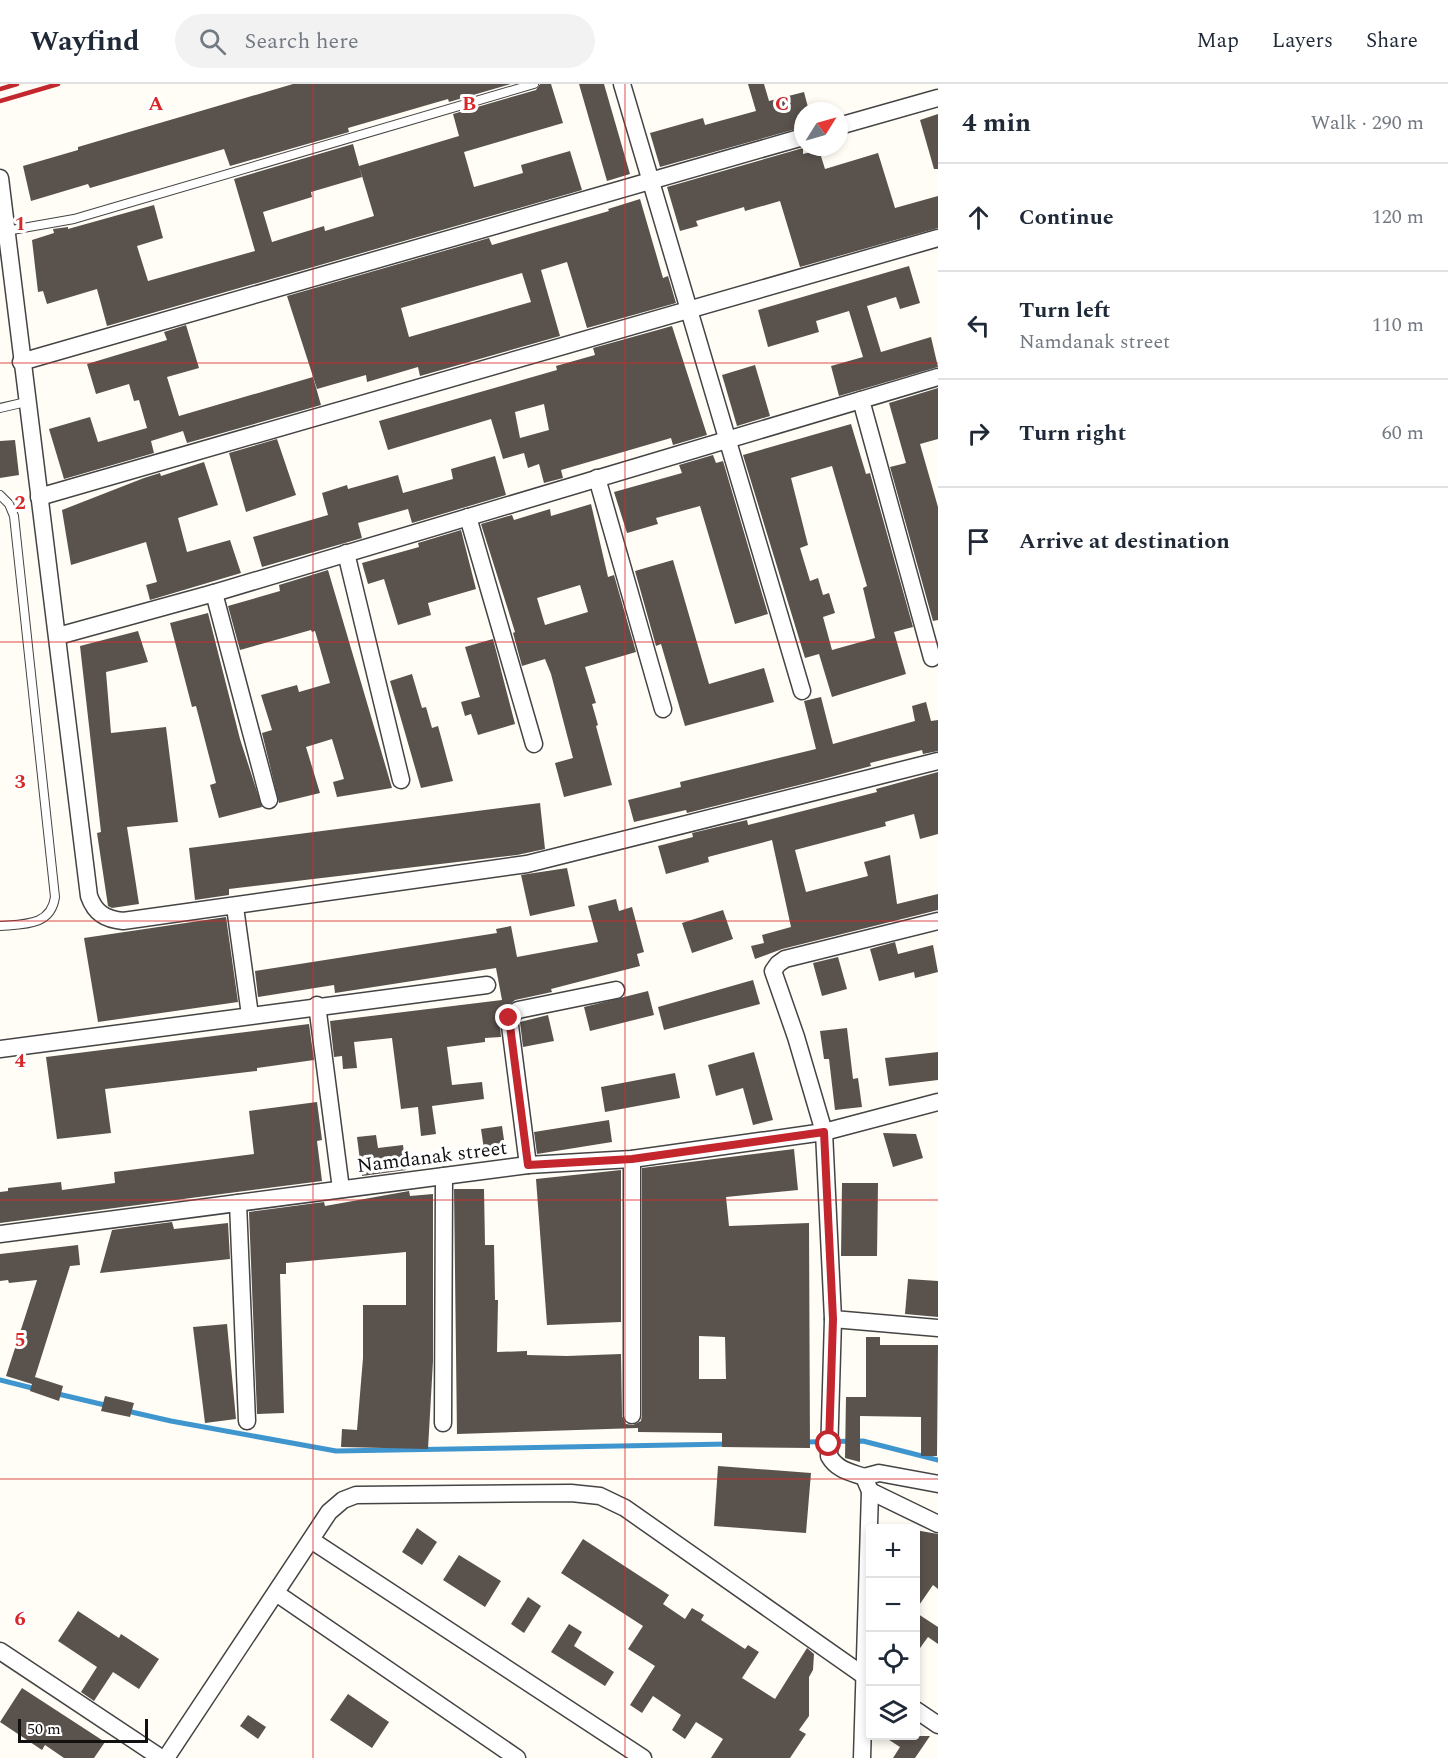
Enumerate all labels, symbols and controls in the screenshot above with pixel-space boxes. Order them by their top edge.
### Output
search box [175,14,595,68]
text: Wayfind [30,20,139,63]
icon: search [196,25,229,58]
text: Search here [244,25,359,58]
text: Map [1197,25,1239,57]
text: Layers [1272,25,1333,57]
text: Share [1366,25,1418,57]
text: A [148,89,164,119]
text: B [462,89,476,119]
text: C [775,89,789,119]
north arrow [794,102,848,156]
text: 4 min [962,103,1031,143]
text: Walk · 290 m [1311,108,1424,138]
icon: ahead [962,201,995,234]
text: Continue [1019,201,1114,234]
text: 120 m [1372,202,1424,232]
text: 1 [14,209,26,239]
text: Turn left [1019,294,1111,327]
icon: left [962,309,995,342]
text: 110 m [1372,310,1424,340]
text: Namdanak street [1019,327,1170,357]
icon: right [962,417,995,450]
text: Turn right [1019,417,1126,450]
text: 60 m [1382,418,1424,448]
text: 2 [14,488,26,518]
icon: arrive [962,525,995,558]
text: Arrive at destination [1019,525,1230,558]
text: 3 [14,767,26,797]
route end [495,1004,521,1030]
text: 4 [14,1046,26,1076]
street label: Namdanak street [355,1133,509,1181]
text: 5 [14,1325,26,1355]
route start [815,1430,841,1456]
map controls [866,1524,920,1740]
button: + [866,1524,920,1578]
button: − [866,1578,920,1632]
text: 6 [14,1604,26,1634]
button: locate [866,1632,920,1686]
button: layers [866,1686,920,1740]
scale bar [18,1716,148,1744]
text: 50 m [27,1717,61,1741]

